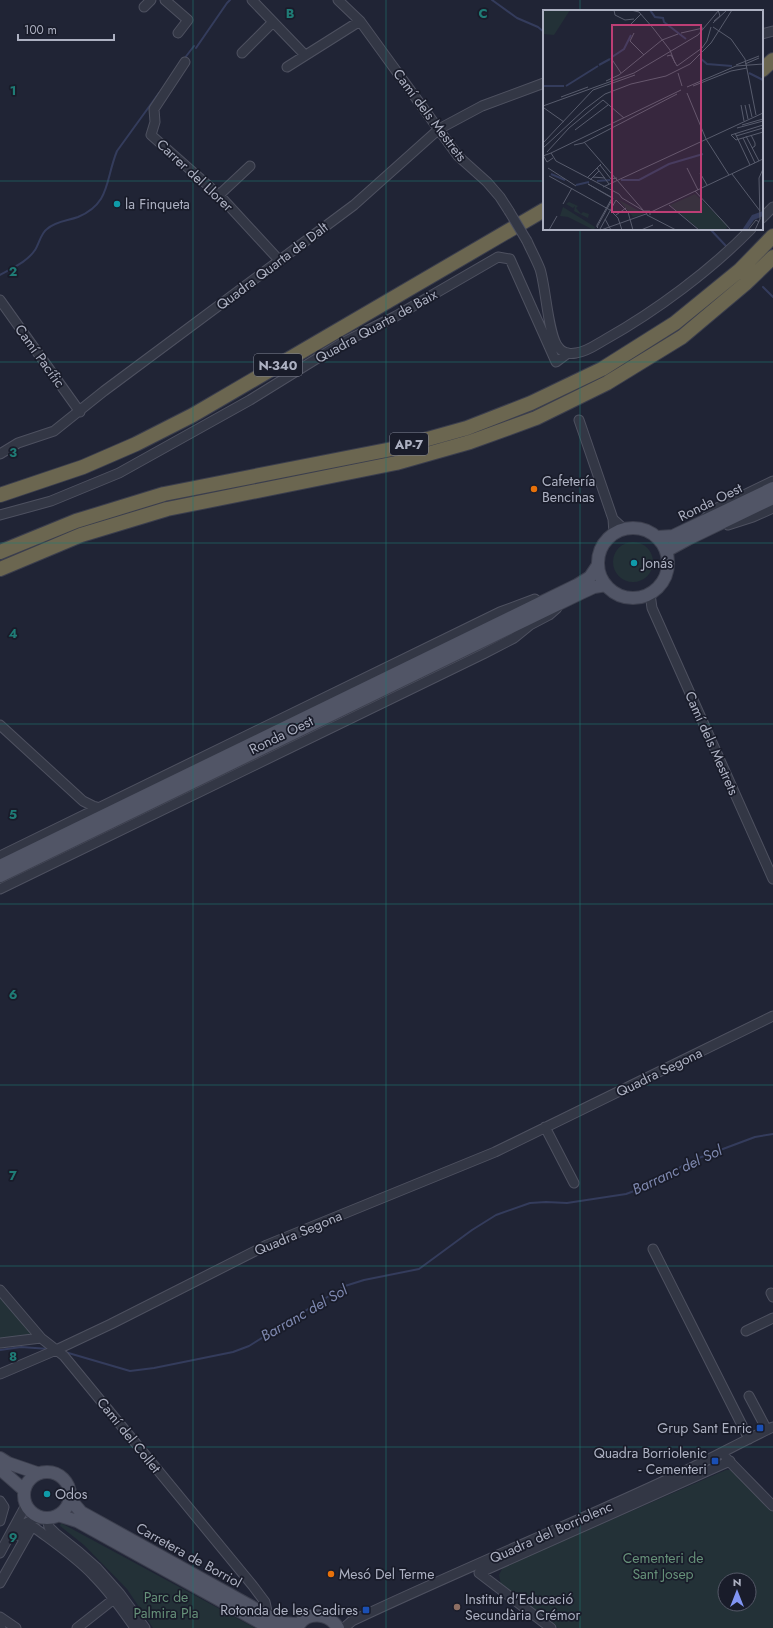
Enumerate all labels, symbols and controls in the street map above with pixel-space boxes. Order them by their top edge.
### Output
text: B [286,4,295,23]
text: C [478,4,488,23]
inset map [543,10,763,230]
scale bar [18,16,114,42]
text: 100 m [24,21,57,39]
street label: Camí dels Mestrets [388,64,472,166]
text: 1 [10,81,16,100]
street label: Carrer del Llorer [152,134,238,216]
place label: la Finqueta [125,194,190,214]
marker: la Finqueta [112,199,122,209]
street label: Quadra Quarta de Dalt [212,217,333,315]
text: 2 [9,262,17,281]
street label: Quadra Quarta de Baix [311,284,441,368]
street label: Camí Pacífic [10,320,70,392]
road number: N-340 [254,354,302,376]
road number: AP-7 [390,433,428,455]
text: 3 [9,443,17,462]
place label: Cafetería Bencinas [542,471,595,507]
street label: Ronda Oest [675,478,746,526]
marker: Cafetería Bencinas [529,484,539,494]
place label: Jonás [640,553,673,573]
marker: Jonás [629,558,639,568]
text: 4 [8,624,18,643]
street label: Camí dels Mestrets [680,688,744,798]
street label: Ronda Oest [246,711,317,759]
text: 5 [9,805,17,824]
text: 6 [9,985,18,1004]
street label: Quadra Segona [613,1043,705,1101]
water label: Barranc del Sol [629,1139,726,1200]
text: 7 [9,1166,17,1185]
street label: Quadra Segona [251,1206,345,1260]
water label: Barranc del Sol [257,1279,352,1347]
text: 8 [9,1347,17,1366]
street label: Camí del Collet [92,1393,166,1478]
place label: Grup Sant Enric [657,1418,752,1438]
marker: Grup Sant Enric [755,1423,765,1433]
place label: Quadra Borriolenic - Cementeri [594,1443,707,1479]
marker: Quadra Borriolenic - Cementeri [710,1456,720,1466]
place label: Odos [55,1484,88,1504]
marker: Odos [42,1489,52,1499]
street label: Quadra del Borriolenc [487,1496,615,1568]
street label: Carretera de Borriol [132,1518,246,1592]
text: 9 [9,1528,18,1547]
park label: Cementeri de Sant Josep [623,1548,703,1584]
place label: Mesó Del Terme [339,1564,434,1584]
marker: Mesó Del Terme [326,1569,336,1579]
north arrow [717,1572,757,1612]
text: N [733,1574,741,1590]
park label: Parc de Palmira Pla [133,1587,199,1623]
place label: Institut d'Educació Secundària Crémor [465,1589,580,1625]
place label: Rotonda de les Cadires [220,1600,358,1620]
marker: Institut d'Educació Secundària Crémor [452,1602,462,1612]
marker: Rotonda de les Cadires [361,1605,371,1615]

